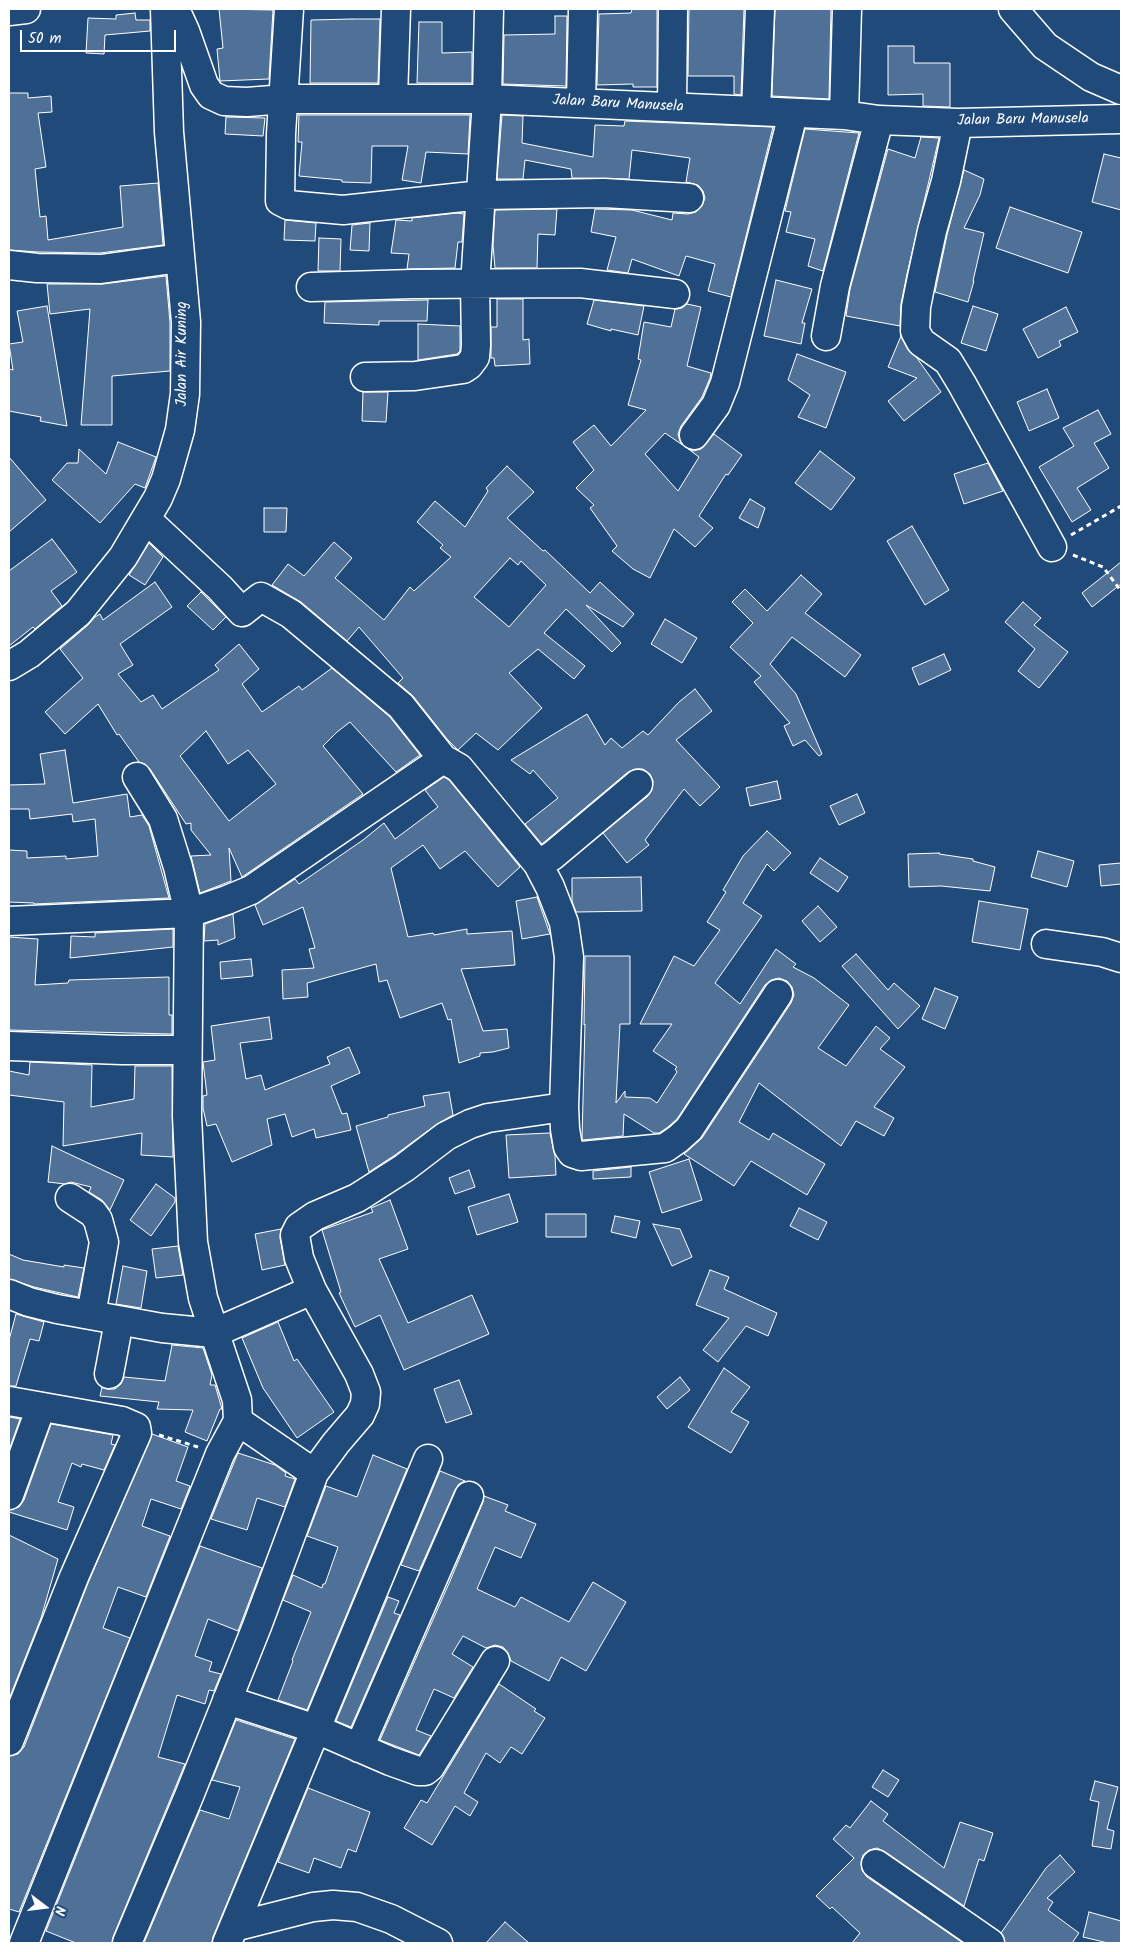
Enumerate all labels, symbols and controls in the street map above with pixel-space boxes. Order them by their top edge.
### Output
scale bar [22,20,179,52]
text: 50 m [28,27,62,51]
street label: Jalan Baru Manusela [552,93,684,117]
street label: Jalan Baru Manusela [957,111,1089,131]
street label: Jalan Air Kuning [174,301,192,407]
north arrow [20,1882,70,1932]
text: N [48,1904,71,1918]

